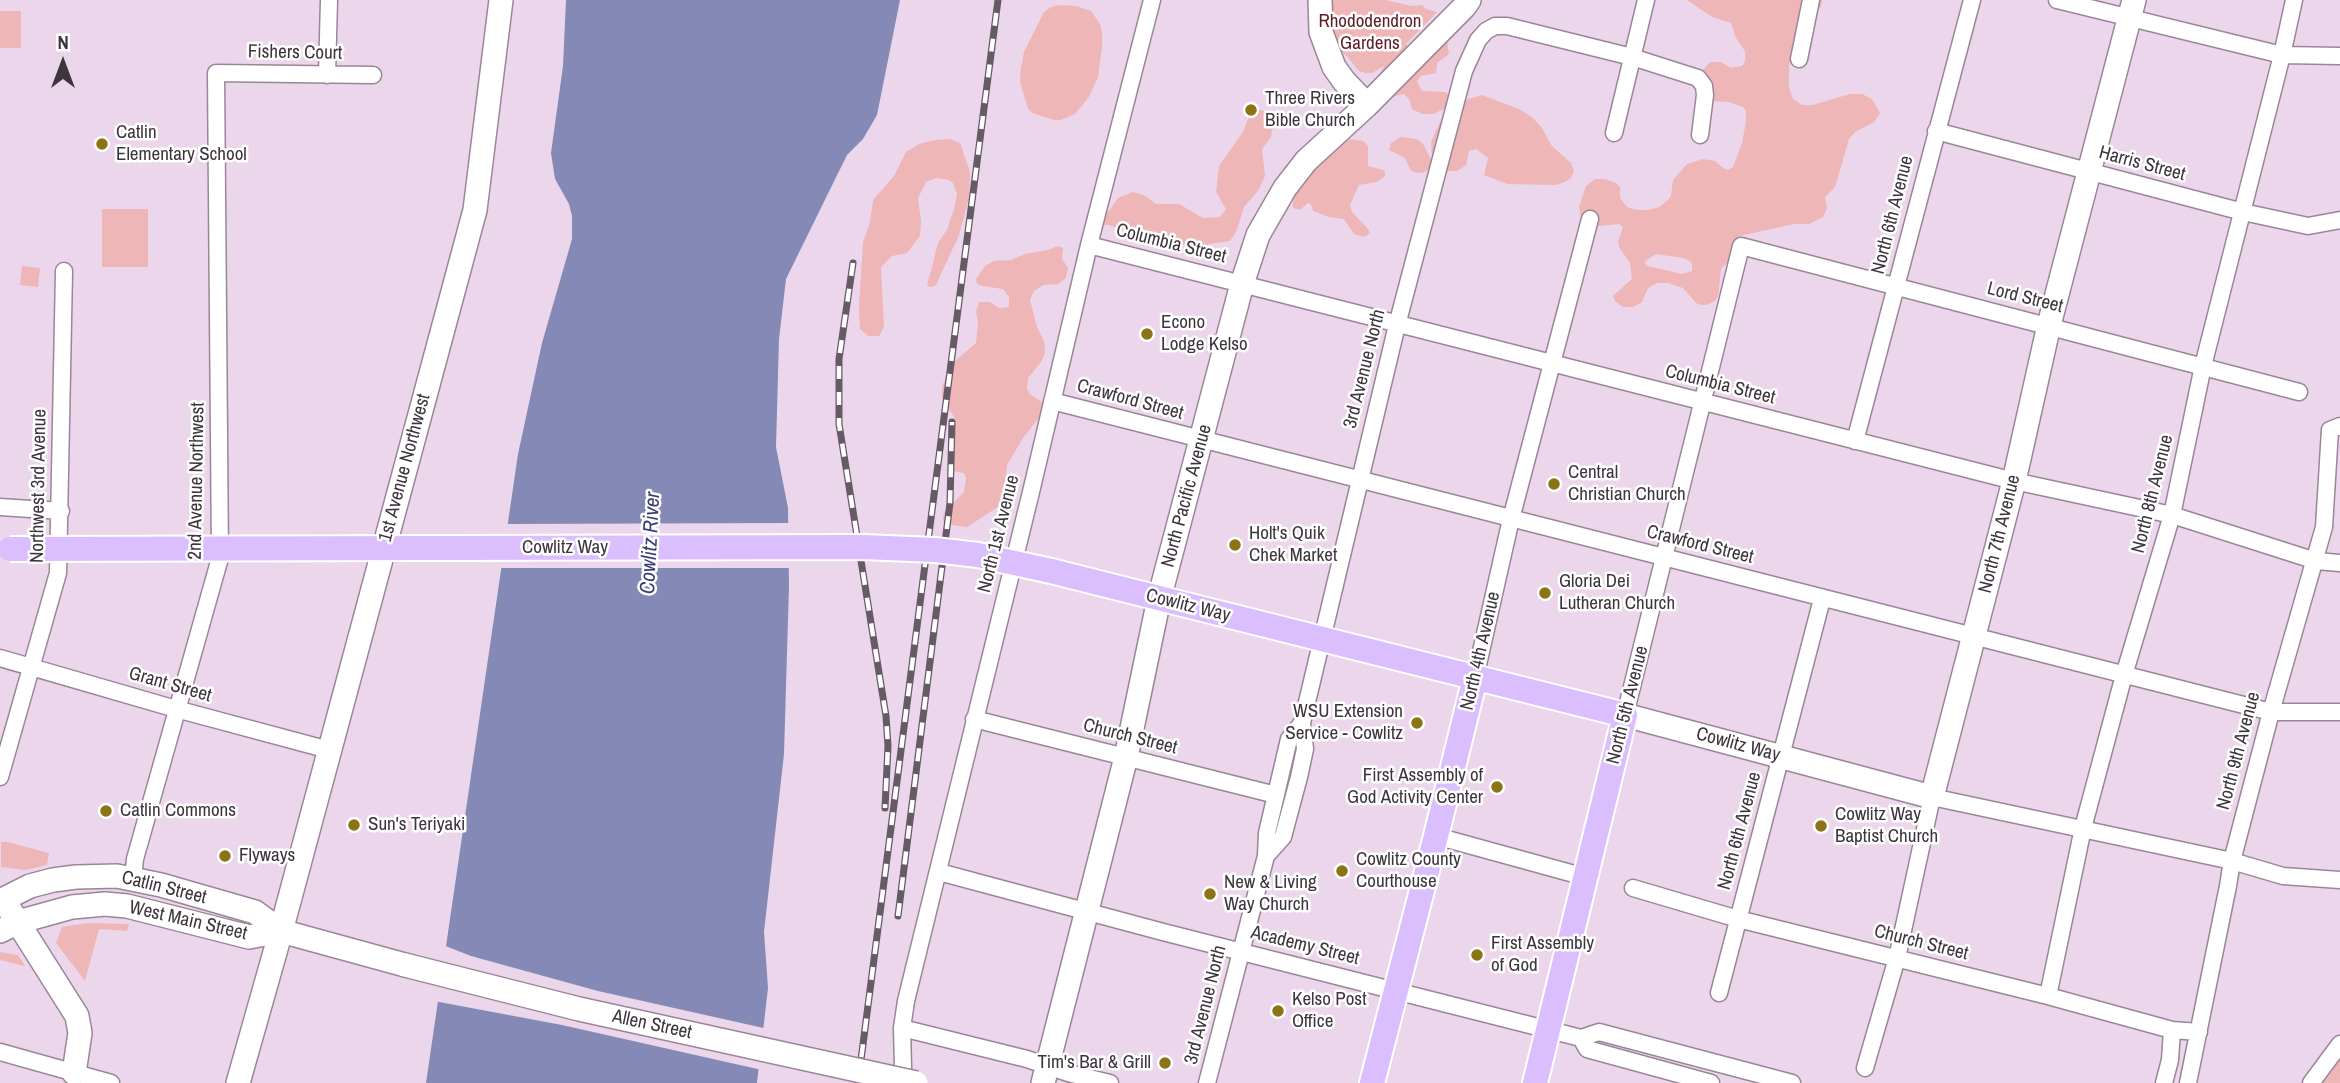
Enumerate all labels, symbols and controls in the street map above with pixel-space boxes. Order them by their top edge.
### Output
park label: Rhododendron Gardens [1318,11,1422,55]
north arrow [28,28,98,98]
text: N [57,29,69,55]
street label: Fishers Court [248,41,342,65]
place label: Three Rivers Bible Church [1265,88,1355,132]
marker: Three Rivers Bible Church [1243,102,1259,118]
place label: Catlin Elementary School [116,122,247,166]
marker: Catlin Elementary School [94,136,110,152]
street label: Harris Street [2096,142,2188,186]
street label: North 6th Avenue [1867,154,1919,276]
street label: Columbia Street [1114,219,1228,269]
street label: Lord Street [1985,278,2065,318]
street label: 3rd Avenue North [1339,307,1391,431]
place label: Econo Lodge Kelso [1161,312,1248,356]
marker: Econo Lodge Kelso [1139,326,1155,342]
street label: Columbia Street [1663,360,1777,410]
street label: Crawford Street [1074,375,1186,425]
street label: 1st Avenue Northwest [374,392,436,544]
street label: 2nd Avenue Northwest [184,402,210,560]
street label: Northwest 3rd Avenue [26,409,52,563]
street label: North Pacific Avenue [1157,422,1217,570]
street label: North 8th Avenue [2127,433,2179,555]
place label: Central Christian Church [1568,462,1686,506]
street label: North 1st Avenue [973,473,1025,595]
street label: North 7th Avenue [1974,473,2026,595]
marker: Central Christian Church [1546,476,1562,492]
water label: Cowlitz River [636,491,666,595]
street label: Crawford Street [1644,521,1756,569]
place label: Holt's Quik Chek Market [1249,523,1337,567]
street label: Cowlitz Way [522,537,608,559]
marker: Holt's Quik Chek Market [1227,537,1243,553]
place label: Gloria Dei Lutheran Church [1559,571,1675,615]
street label: Cowlitz Way [1144,585,1232,627]
marker: Gloria Dei Lutheran Church [1537,585,1553,601]
street label: North 4th Avenue [1456,589,1506,713]
street label: North 5th Avenue [1602,644,1654,766]
street label: Grant Street [126,662,214,708]
street label: North 9th Avenue [2212,690,2266,812]
place label: WSU Extension Service - Cowlitz [1285,701,1403,745]
street label: Church Street [1081,714,1179,760]
marker: WSU Extension Service - Cowlitz [1409,715,1425,731]
street label: Cowlitz Way [1694,723,1782,767]
place label: First Assembly of God Activity Center [1347,765,1483,809]
street label: North 6th Avenue [1713,770,1767,892]
marker: First Assembly of God Activity Center [1489,779,1505,795]
place label: Catlin Commons [120,800,236,822]
marker: Catlin Commons [98,803,114,819]
place label: Cowlitz Way Baptist Church [1835,804,1938,848]
place label: Sun's Teriyaki [368,814,465,836]
marker: Sun's Teriyaki [346,817,362,833]
marker: Cowlitz Way Baptist Church [1813,818,1829,834]
place label: Flyways [239,845,295,867]
marker: Flyways [217,848,233,864]
place label: Cowlitz County Courthouse [1356,849,1461,893]
marker: Cowlitz County Courthouse [1334,863,1350,879]
street label: Catlin Street [119,866,209,910]
place label: New & Living Way Church [1224,872,1317,916]
marker: New & Living Way Church [1202,886,1218,902]
street label: West Main Street [127,896,249,946]
street label: Church Street [1872,920,1970,966]
street label: Academy Street [1248,922,1362,970]
place label: First Assembly of God [1491,933,1594,977]
street label: 3rd Avenue North [1180,943,1232,1067]
marker: First Assembly of God [1469,947,1485,963]
place label: Kelso Post Office [1292,989,1366,1033]
marker: Kelso Post Office [1270,1003,1286,1019]
street label: Allen Street [610,1005,694,1045]
place label: Tim's Bar & Grill [1038,1052,1151,1074]
marker: Tim's Bar & Grill [1157,1055,1173,1071]

